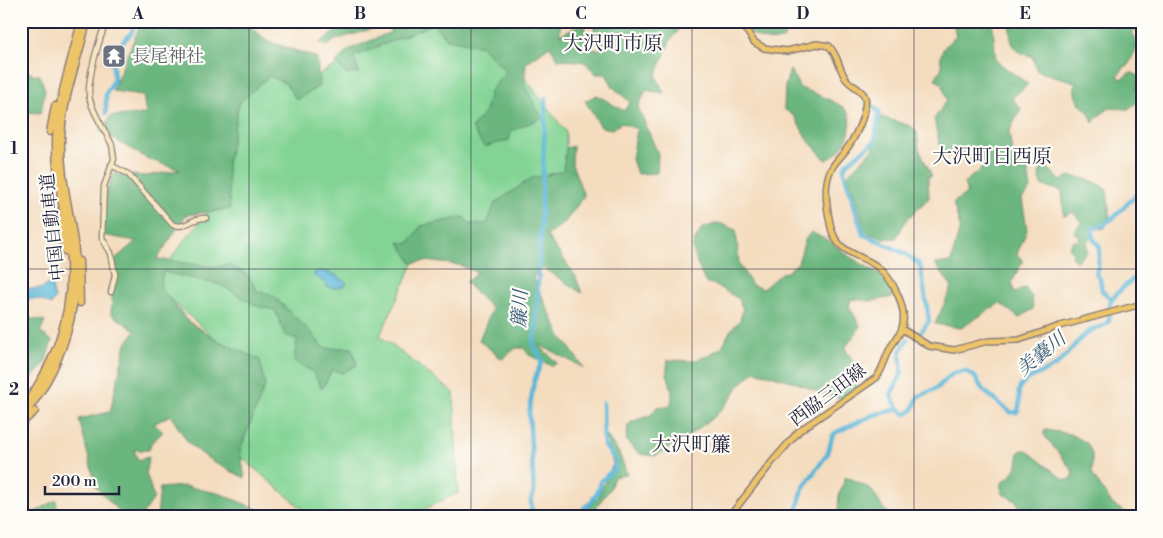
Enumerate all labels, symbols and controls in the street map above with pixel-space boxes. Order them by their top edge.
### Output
text: A [131,4,144,24]
text: B [354,4,366,24]
text: C [575,4,587,24]
text: D [797,4,810,24]
text: E [1019,4,1031,24]
district label: 大沢町市原 [563,32,663,57]
temple icon: 長尾神社 [101,43,127,69]
place label: 長尾神社 [132,45,204,68]
text: 1 [10,139,18,159]
district label: 大沢町日西原 [932,145,1052,170]
street label: 中国自動車道 [36,172,70,282]
water label: 簾川 [507,287,533,329]
water label: 美嚢川 [1011,325,1072,381]
street label: 西脇三田線 [785,359,871,431]
text: 2 [9,380,19,400]
district label: 大沢町簾 [651,433,731,458]
scale bar [45,463,119,495]
text: 200 m [52,472,97,491]

